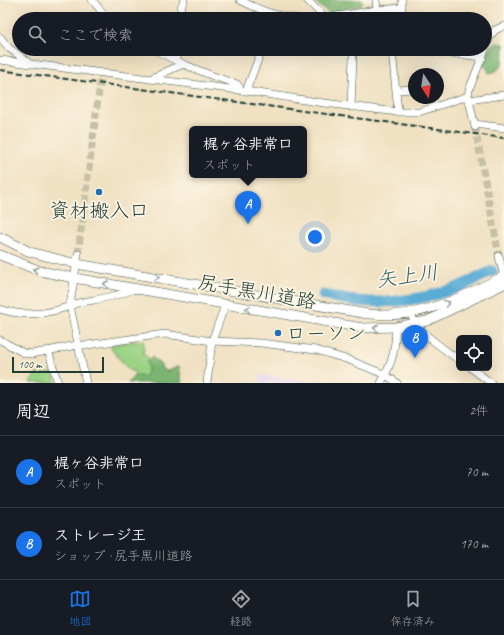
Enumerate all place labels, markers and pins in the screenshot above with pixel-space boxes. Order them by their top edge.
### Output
marker: 資材搬入口 [94,187,104,197]
pin: A [235,191,261,224]
place label: 資材搬入口 [49,198,149,223]
place label: ローソン [286,321,366,346]
pin: B [402,325,428,358]
marker: ローソン [273,328,283,338]

